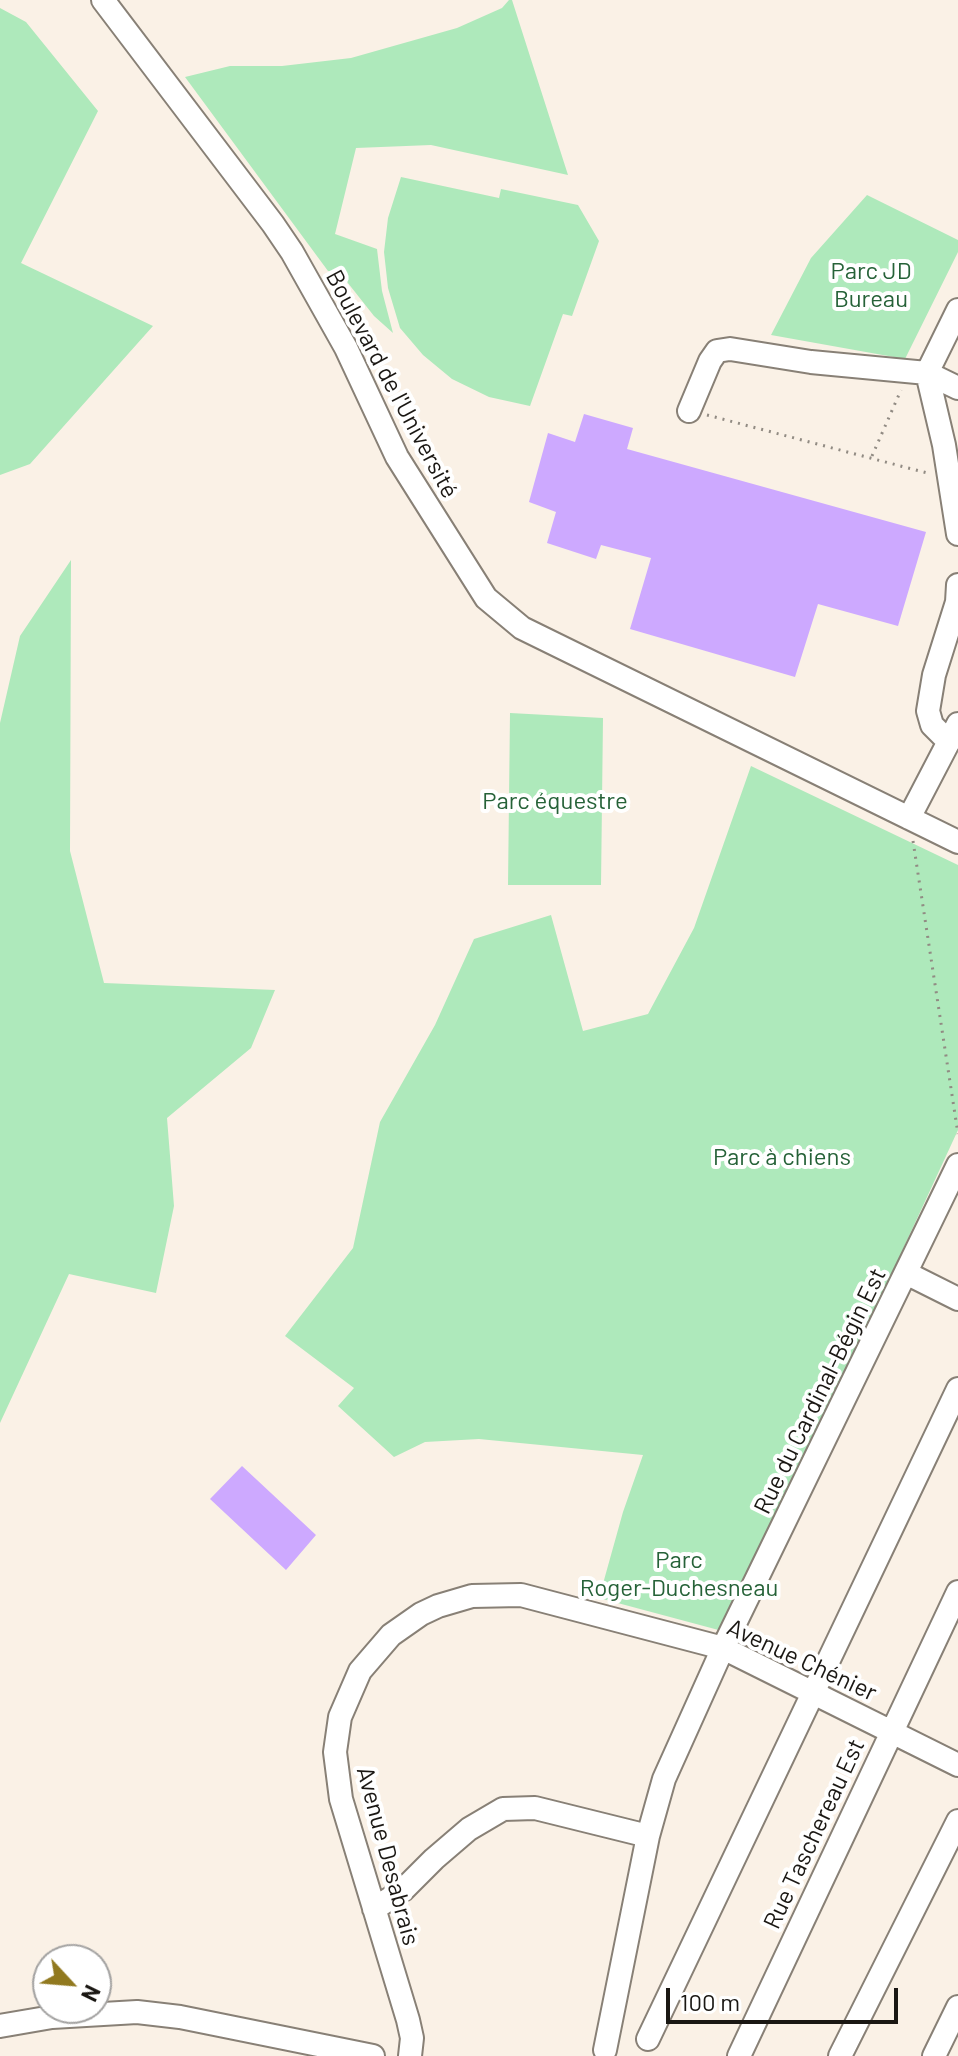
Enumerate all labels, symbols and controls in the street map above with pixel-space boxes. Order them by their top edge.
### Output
park label: Parc JD Bureau [831,257,911,313]
street label: Boulevard de l'Université [320,265,464,503]
park label: Parc équestre [482,787,628,815]
park label: Parc à chiens [713,1143,851,1171]
street label: Rue du Cardinal-Bégin Est [748,1263,892,1519]
park label: Parc Roger-Duchesneau [580,1546,778,1602]
street label: Avenue Chénier [723,1613,881,1707]
street label: Rue Taschereau Est [757,1734,871,1934]
street label: Avenue Desabrais [350,1763,426,1949]
north arrow [32,1944,112,2024]
scale bar [670,1972,902,2022]
text: N [77,1981,107,2006]
text: 100 m [680,1987,740,2016]

